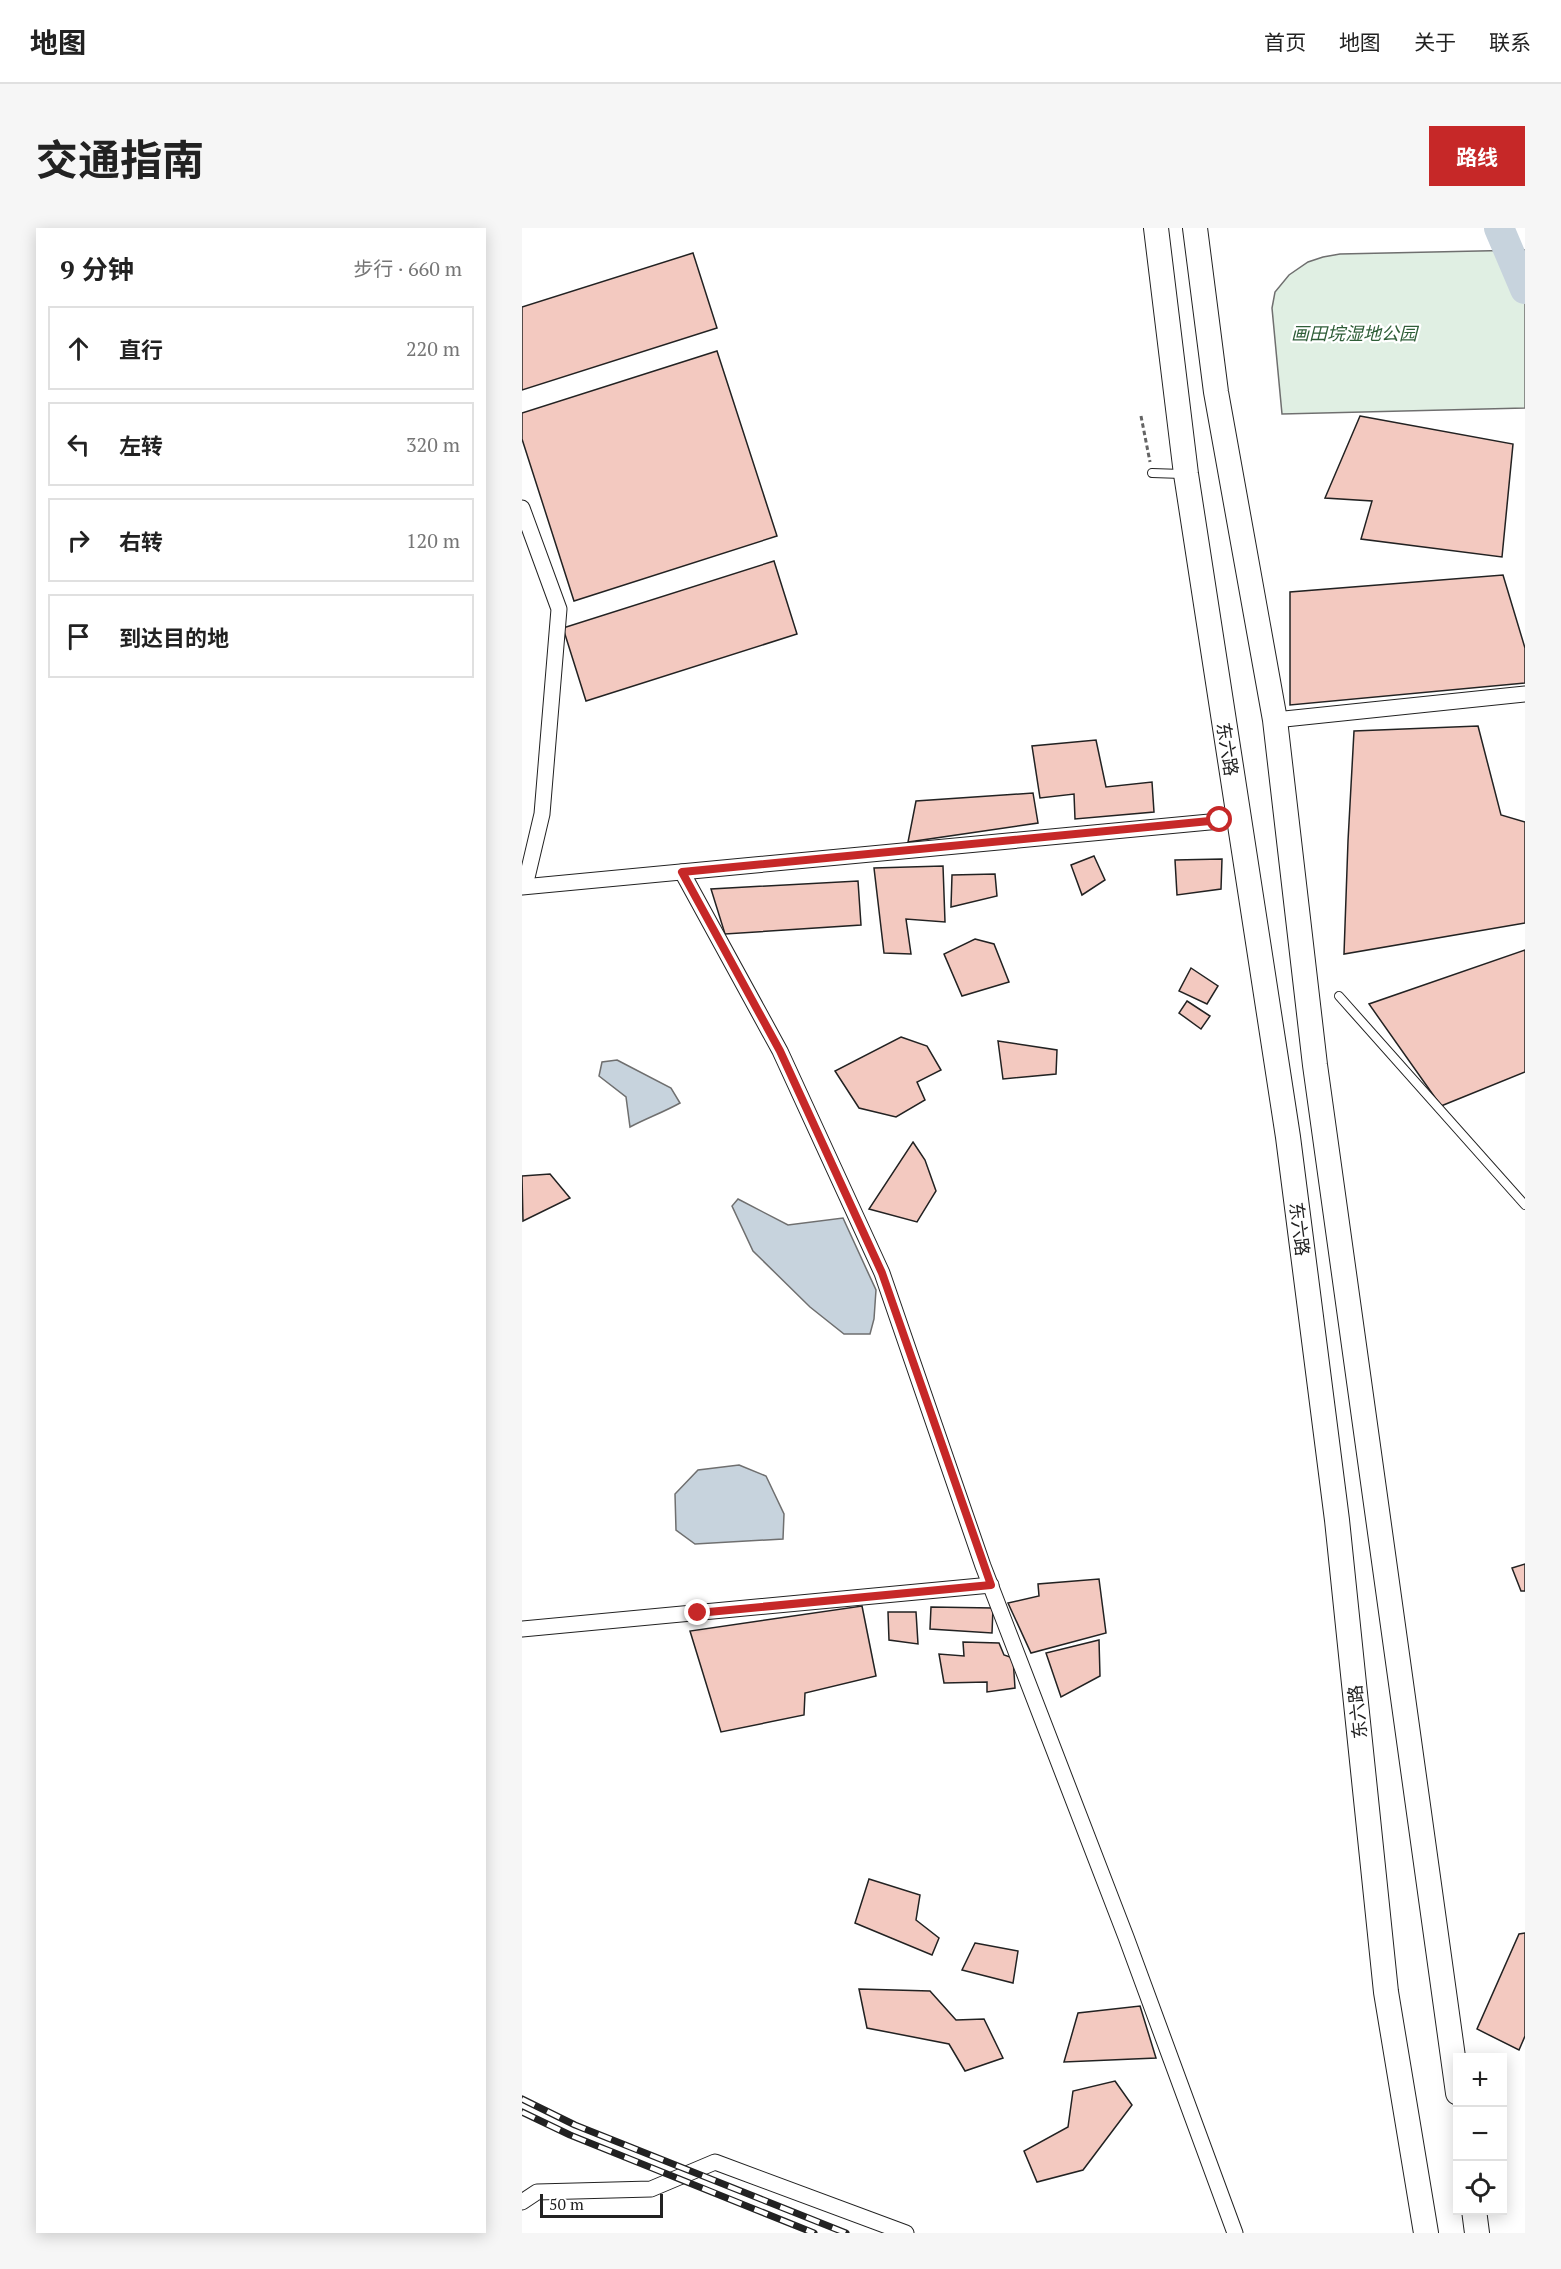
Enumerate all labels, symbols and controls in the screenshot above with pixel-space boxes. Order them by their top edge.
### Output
text: 地图 [30,24,86,61]
text: 首页 [1264,28,1306,56]
text: 地图 [1339,28,1381,56]
text: 关于 [1414,28,1456,56]
text: 联系 [1489,28,1531,56]
button: 路线 [1429,126,1525,186]
text: 交通指南 [36,131,204,187]
text: 9 分钟 [60,252,134,286]
text: 步行 · 660 m [353,255,462,282]
park label: 画田垸湿地公园 [1291,321,1420,345]
icon: ahead [62,332,95,365]
text: 直行 [119,335,163,364]
text: 220 m [406,335,460,362]
icon: left [62,428,95,461]
text: 左转 [119,431,163,460]
text: 320 m [406,431,460,458]
icon: right [62,524,95,557]
text: 右转 [119,527,163,556]
text: 120 m [406,527,460,554]
icon: arrive [62,620,95,653]
text: 到达目的地 [119,623,229,652]
street label: 东六路 [1212,720,1244,778]
route start [1206,806,1232,832]
street label: 东六路 [1285,1201,1315,1257]
route end [684,1599,710,1625]
street label: 东六路 [1342,1684,1372,1740]
map controls [1453,2053,1507,2215]
button: + [1453,2053,1507,2107]
button: − [1453,2107,1507,2161]
button: locate [1453,2161,1507,2215]
scale bar [540,2191,663,2218]
text: 50 m [549,2193,584,2215]

